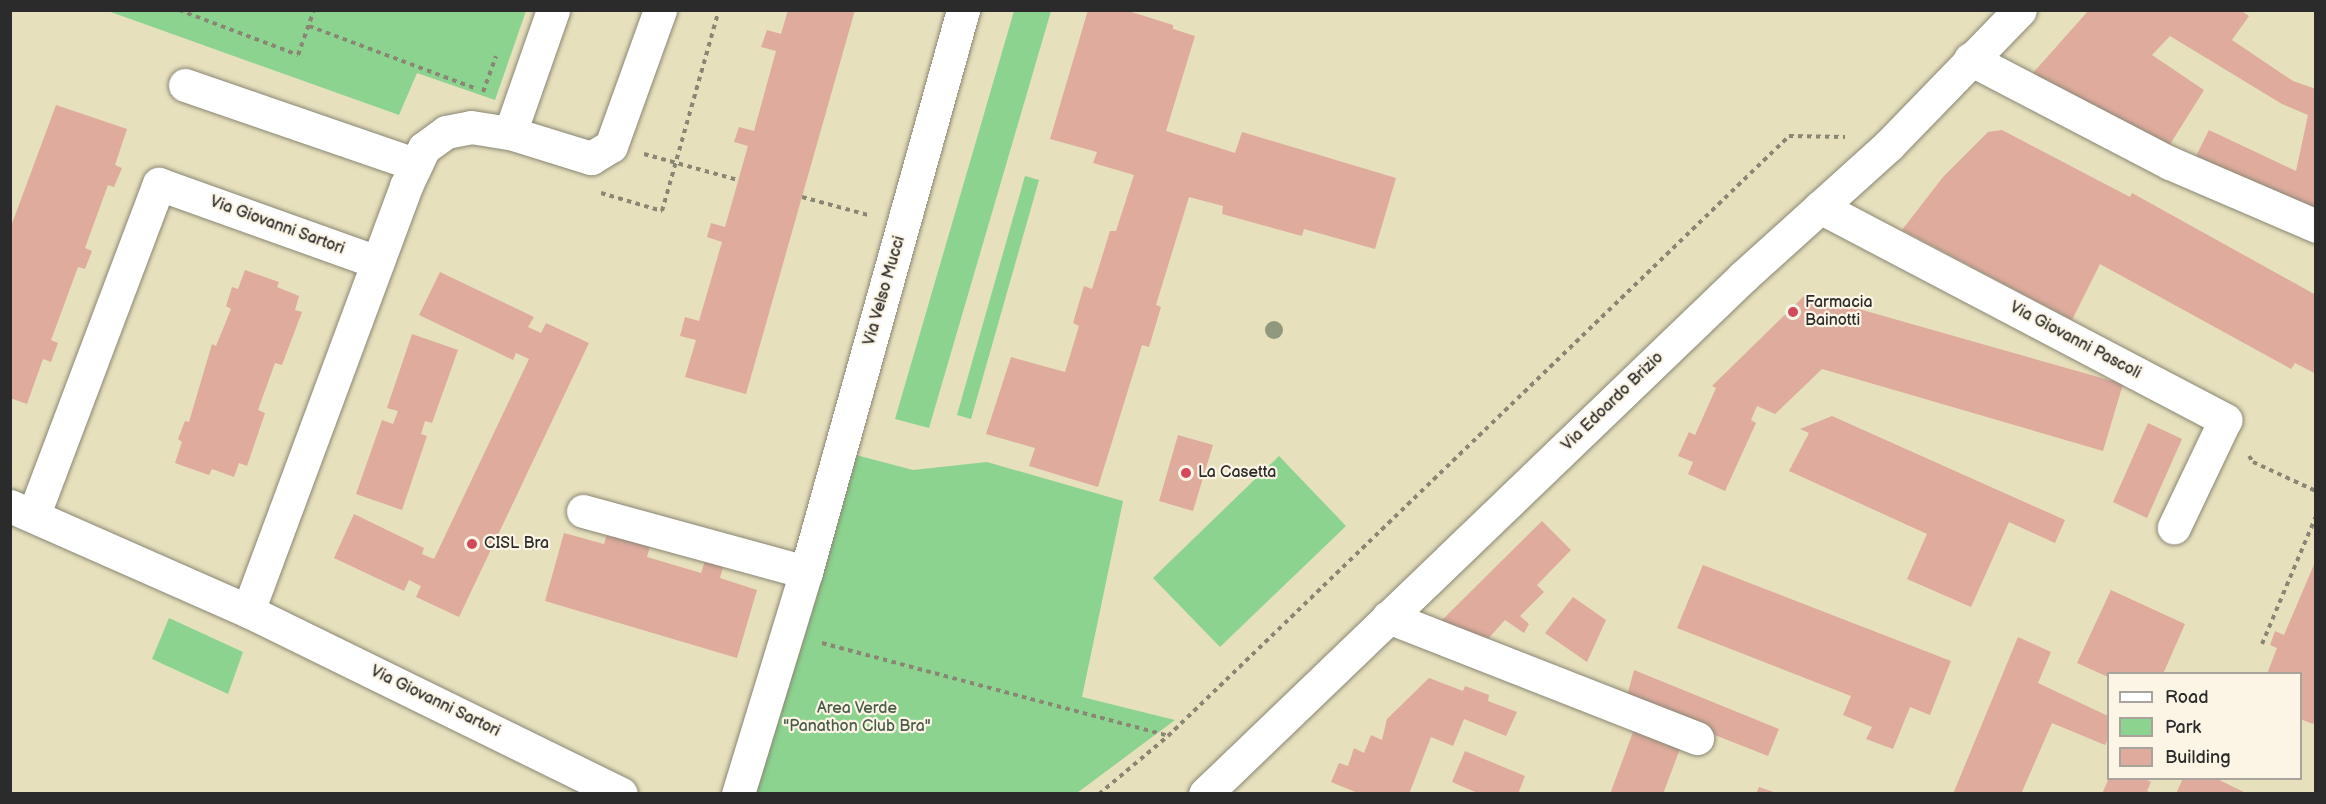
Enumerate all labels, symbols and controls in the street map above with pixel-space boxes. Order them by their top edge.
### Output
street label: Via Giovanni Sartori [207,193,347,259]
street label: Via Velso Mucci [860,234,910,348]
place label: Farmacia Bainotti [1805,293,1872,331]
street label: Via Giovanni Pascoli [2006,298,2144,384]
marker: Farmacia Bainotti [1786,305,1800,319]
street label: Via Edoardo Brizio [1558,349,1668,455]
place label: La Casetta [1198,463,1276,483]
marker: La Casetta [1179,466,1193,480]
place label: CISL Bra [484,534,549,554]
marker: CISL Bra [465,537,479,551]
street label: Via Giovanni Sartori [367,662,503,742]
legend [2107,672,2302,780]
text: Road [2165,687,2209,708]
park label: Area Verde "Panathon Club Bra" [783,699,931,737]
text: Park [2165,717,2201,738]
text: Building [2165,747,2231,768]

